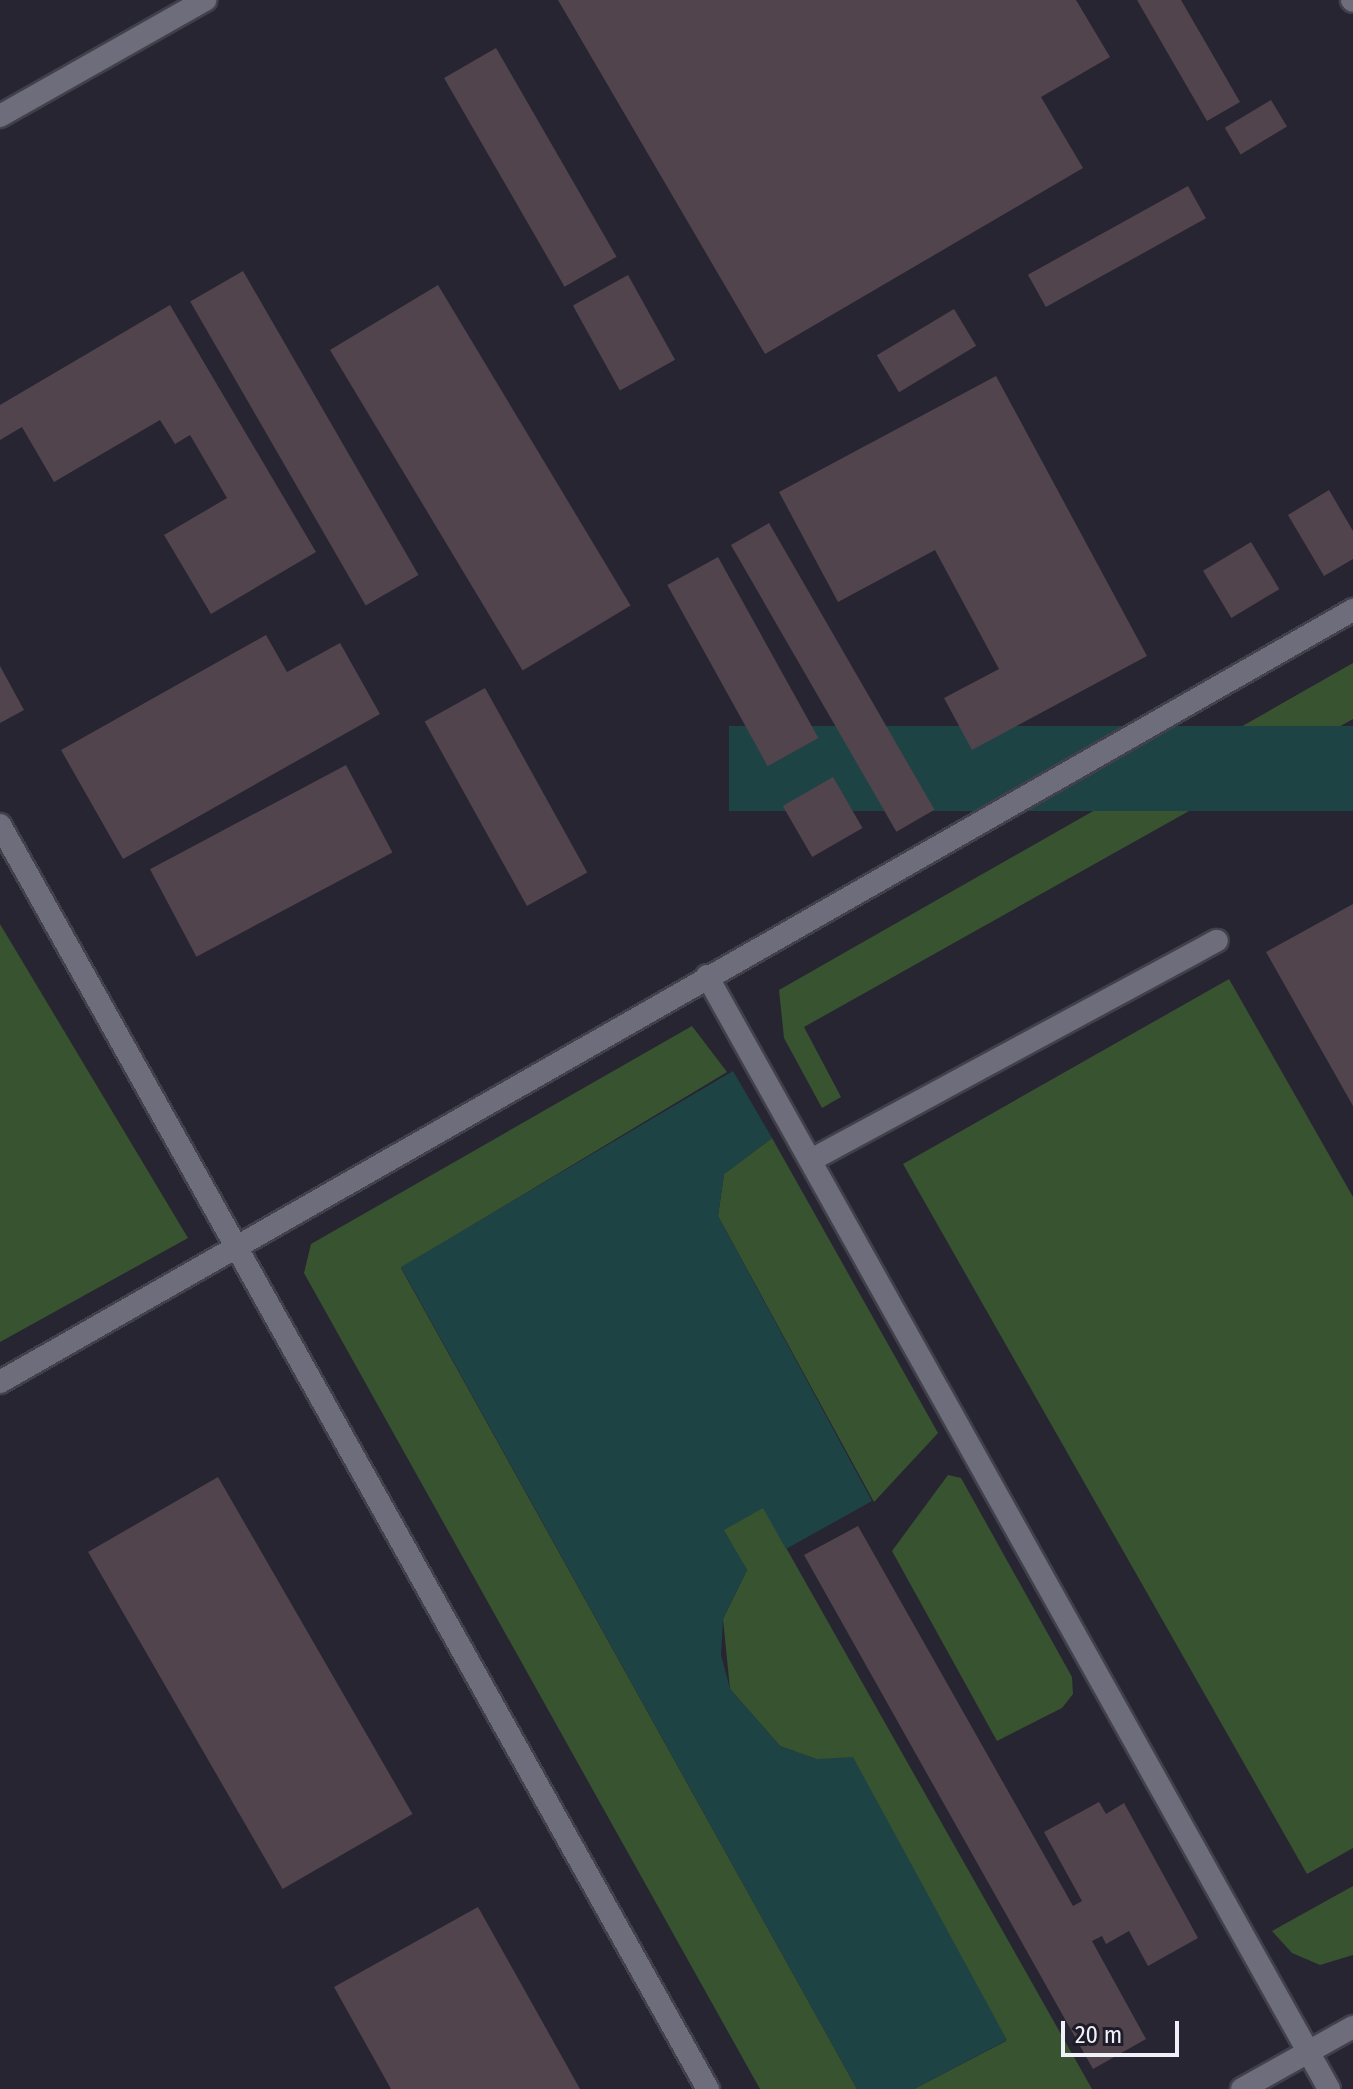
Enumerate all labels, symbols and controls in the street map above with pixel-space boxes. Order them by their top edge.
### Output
scale bar [1065,2005,1183,2055]
text: 20 m [1075,2021,1122,2049]

